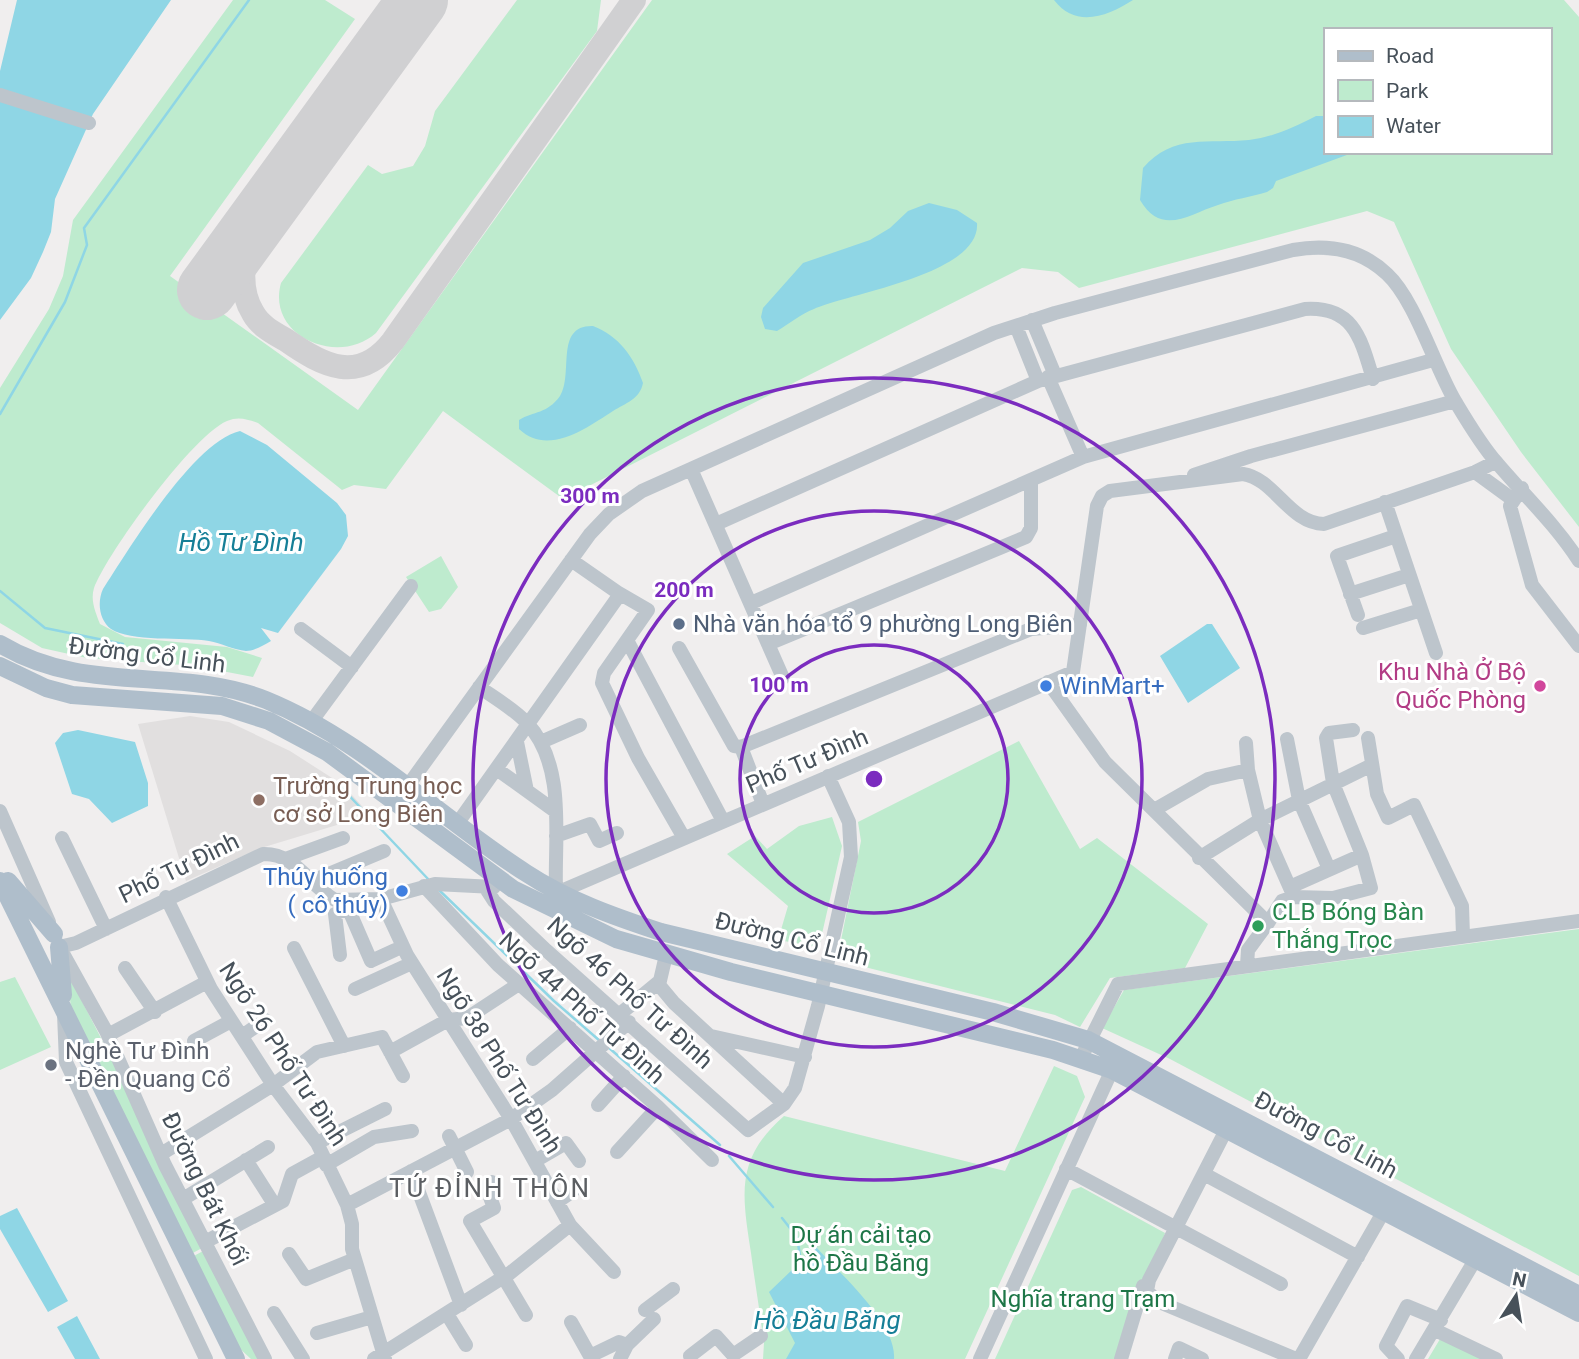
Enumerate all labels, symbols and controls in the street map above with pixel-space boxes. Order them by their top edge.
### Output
legend [1324,28,1551,154]
text: Road [1386,44,1434,68]
text: Park [1386,79,1429,103]
text: Water [1386,114,1441,138]
text: 300 m [560,484,620,508]
water label: Hồ Tư Đình [178,527,304,557]
text: 200 m [654,578,714,602]
place label: Nhà văn hóa tổ 9 phường Long Biên [693,610,1073,638]
marker: Nhà văn hóa tổ 9 phường Long Biên [671,616,687,632]
street label: Đường Cổ Linh [67,631,227,679]
place label: Khu Nhà Ở Bộ Quốc Phòng [1378,656,1526,714]
place label: WinMart+ [1060,672,1165,700]
text: 100 m [749,673,809,697]
marker: WinMart+ [1038,678,1054,694]
marker: Khu Nhà Ở Bộ Quốc Phòng [1532,678,1548,694]
street label: Phố Tư Đình [742,723,872,799]
centre of rings [862,767,886,791]
place label: Trường Trung học cơ sở Long Biên [273,772,462,828]
marker: Trường Trung học cơ sở Long Biên [251,792,267,808]
street label: Phố Tư Đình [114,827,244,909]
place label: Thúy huống ( cô thúy) [263,863,388,919]
marker: Thúy huống ( cô thúy) [394,883,410,899]
place label: CLB Bóng Bàn Thắng Trọc [1272,898,1424,954]
street label: Đường Cổ Linh [712,906,872,972]
street label: Ngõ 46 Phố Tư Đình [541,911,719,1075]
marker: CLB Bóng Bàn Thắng Trọc [1250,918,1266,934]
street label: Ngõ 44 Phố Tư Đình [493,926,671,1090]
street label: Ngõ 26 Phố Tư Đình [213,957,353,1151]
street label: Ngõ 38 Phố Tư Đình [431,963,567,1159]
place label: Nghè Tư Đình - Đền Quang Cổ [65,1037,230,1093]
marker: Nghè Tư Đình - Đền Quang Cổ [43,1057,59,1073]
street label: Đường Cổ Linh [1250,1086,1402,1184]
street label: Đường Bát Khối [156,1108,254,1270]
district label: TỨ ĐỈNH THÔN [389,1171,591,1203]
park label: Dự án cải tạo hồ Đầu Băng [791,1221,931,1277]
north arrow [1481,1261,1551,1331]
text: N [1510,1267,1528,1293]
park label: Nghĩa trang Trạm [991,1285,1175,1313]
water label: Hồ Đầu Băng [753,1305,901,1335]

